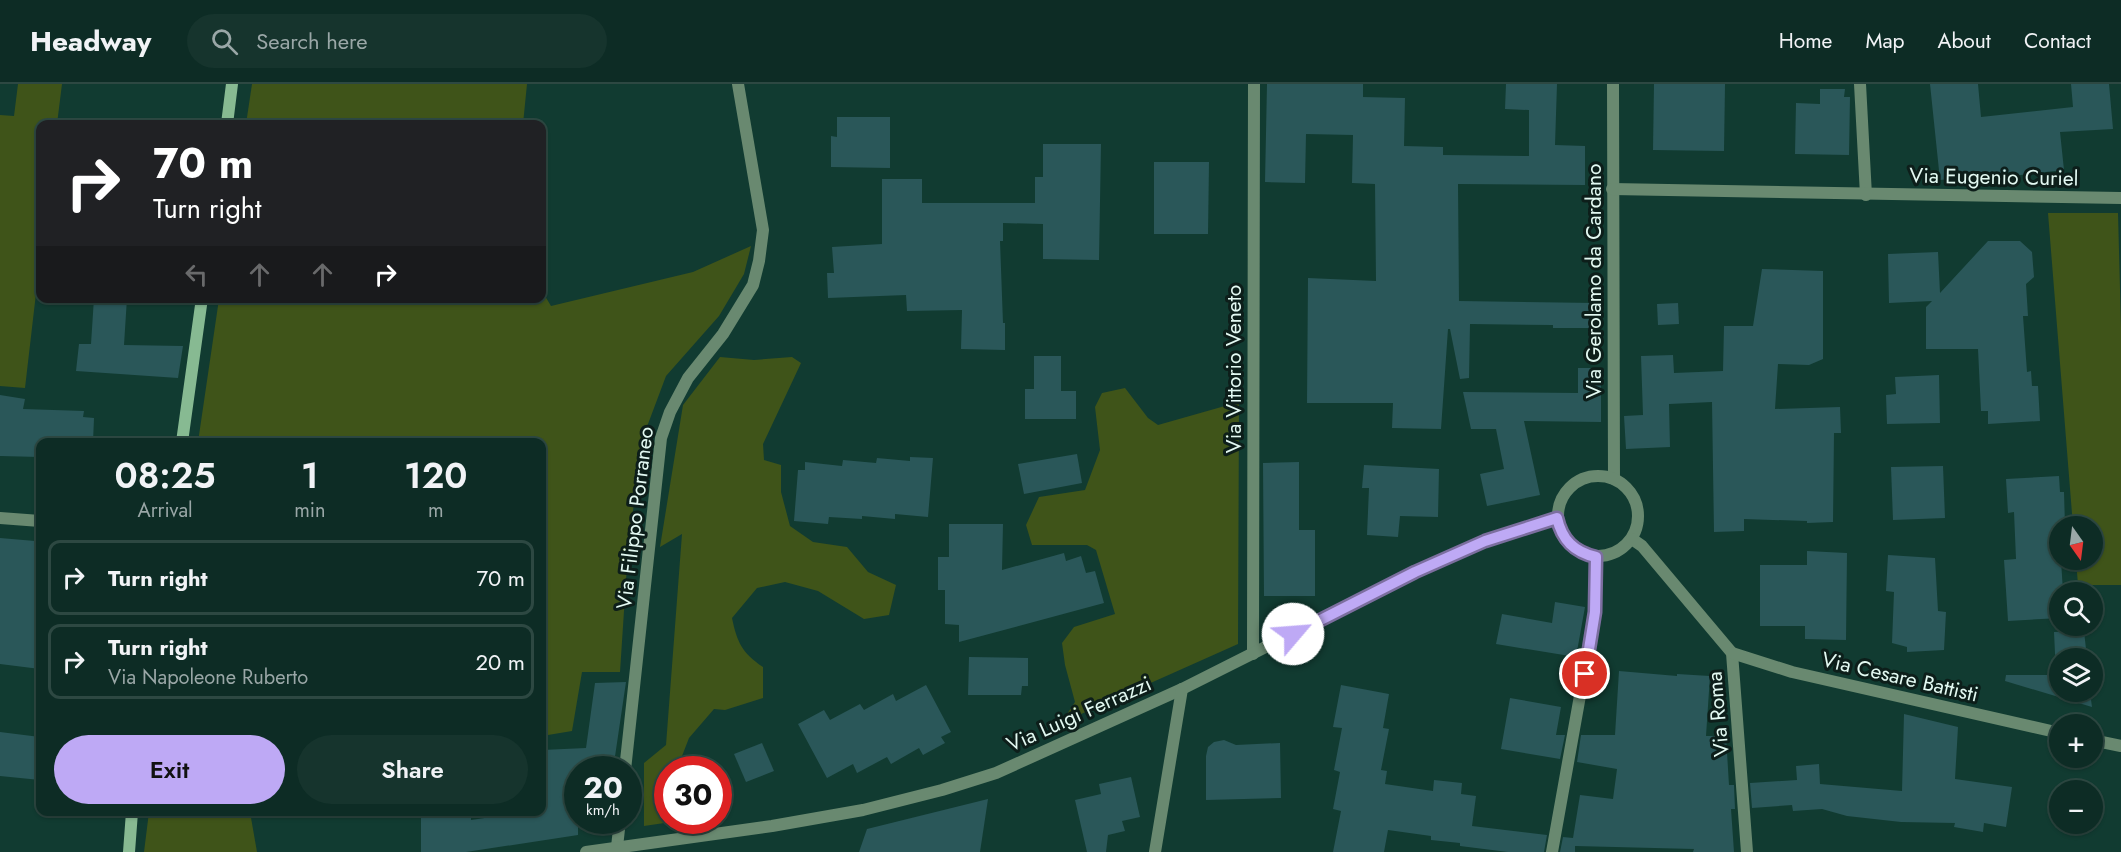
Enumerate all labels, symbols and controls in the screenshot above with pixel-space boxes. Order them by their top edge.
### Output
search box [187,14,607,68]
text: Headway [30,21,151,62]
icon: search [208,25,241,58]
text: Search here [256,25,368,57]
text: Home [1779,26,1832,56]
text: Map [1865,26,1905,56]
text: About [1938,26,1991,56]
text: Contact [2024,26,2091,56]
text: 70 m [153,133,253,194]
icon: right [54,144,132,222]
street label: Via Eugenio Curiel [1909,161,2079,193]
street label: Via Gerolamo da Cardano [1579,164,1609,398]
text: Turn right [153,189,261,228]
icon: left [180,258,213,291]
icon: ahead [243,258,276,291]
icon: ahead [306,258,339,291]
icon: right [369,258,402,291]
street label: Via Vittorio Veneto [1219,285,1249,453]
street label: Via Filippo Porraneo [609,425,661,611]
text: 08:25 [115,449,216,501]
text: 1 [301,449,319,501]
text: 120 [404,449,467,501]
text: Arrival [138,496,193,525]
text: min [294,496,325,525]
text: m [428,496,444,525]
north arrow [2049,516,2103,570]
map controls [2049,516,2103,834]
icon: right [57,561,90,594]
text: Turn right [108,562,208,594]
text: 70 m [476,562,525,594]
button: search [2049,582,2103,636]
position arrow [1261,602,1325,666]
text: Turn right [108,631,208,663]
street label: Via Cesare Battisti [1819,644,1981,710]
icon: right [57,645,90,678]
text: 20 m [476,646,525,678]
pin [1559,648,1610,699]
button: layers [2049,648,2103,702]
icon: arrive [1568,657,1601,690]
text: Via Napoleone Ruberto [108,663,308,692]
street label: Via Luigi Ferrazzi [1002,669,1156,759]
street label: Via Roma [1699,670,1737,758]
button: + [2049,714,2103,768]
button: Exit [54,735,285,804]
button: Share [297,735,528,804]
speed limit sign: 30 [654,756,732,834]
text: 20 [583,766,623,809]
button: − [2049,780,2103,834]
text: km/h [586,799,620,821]

